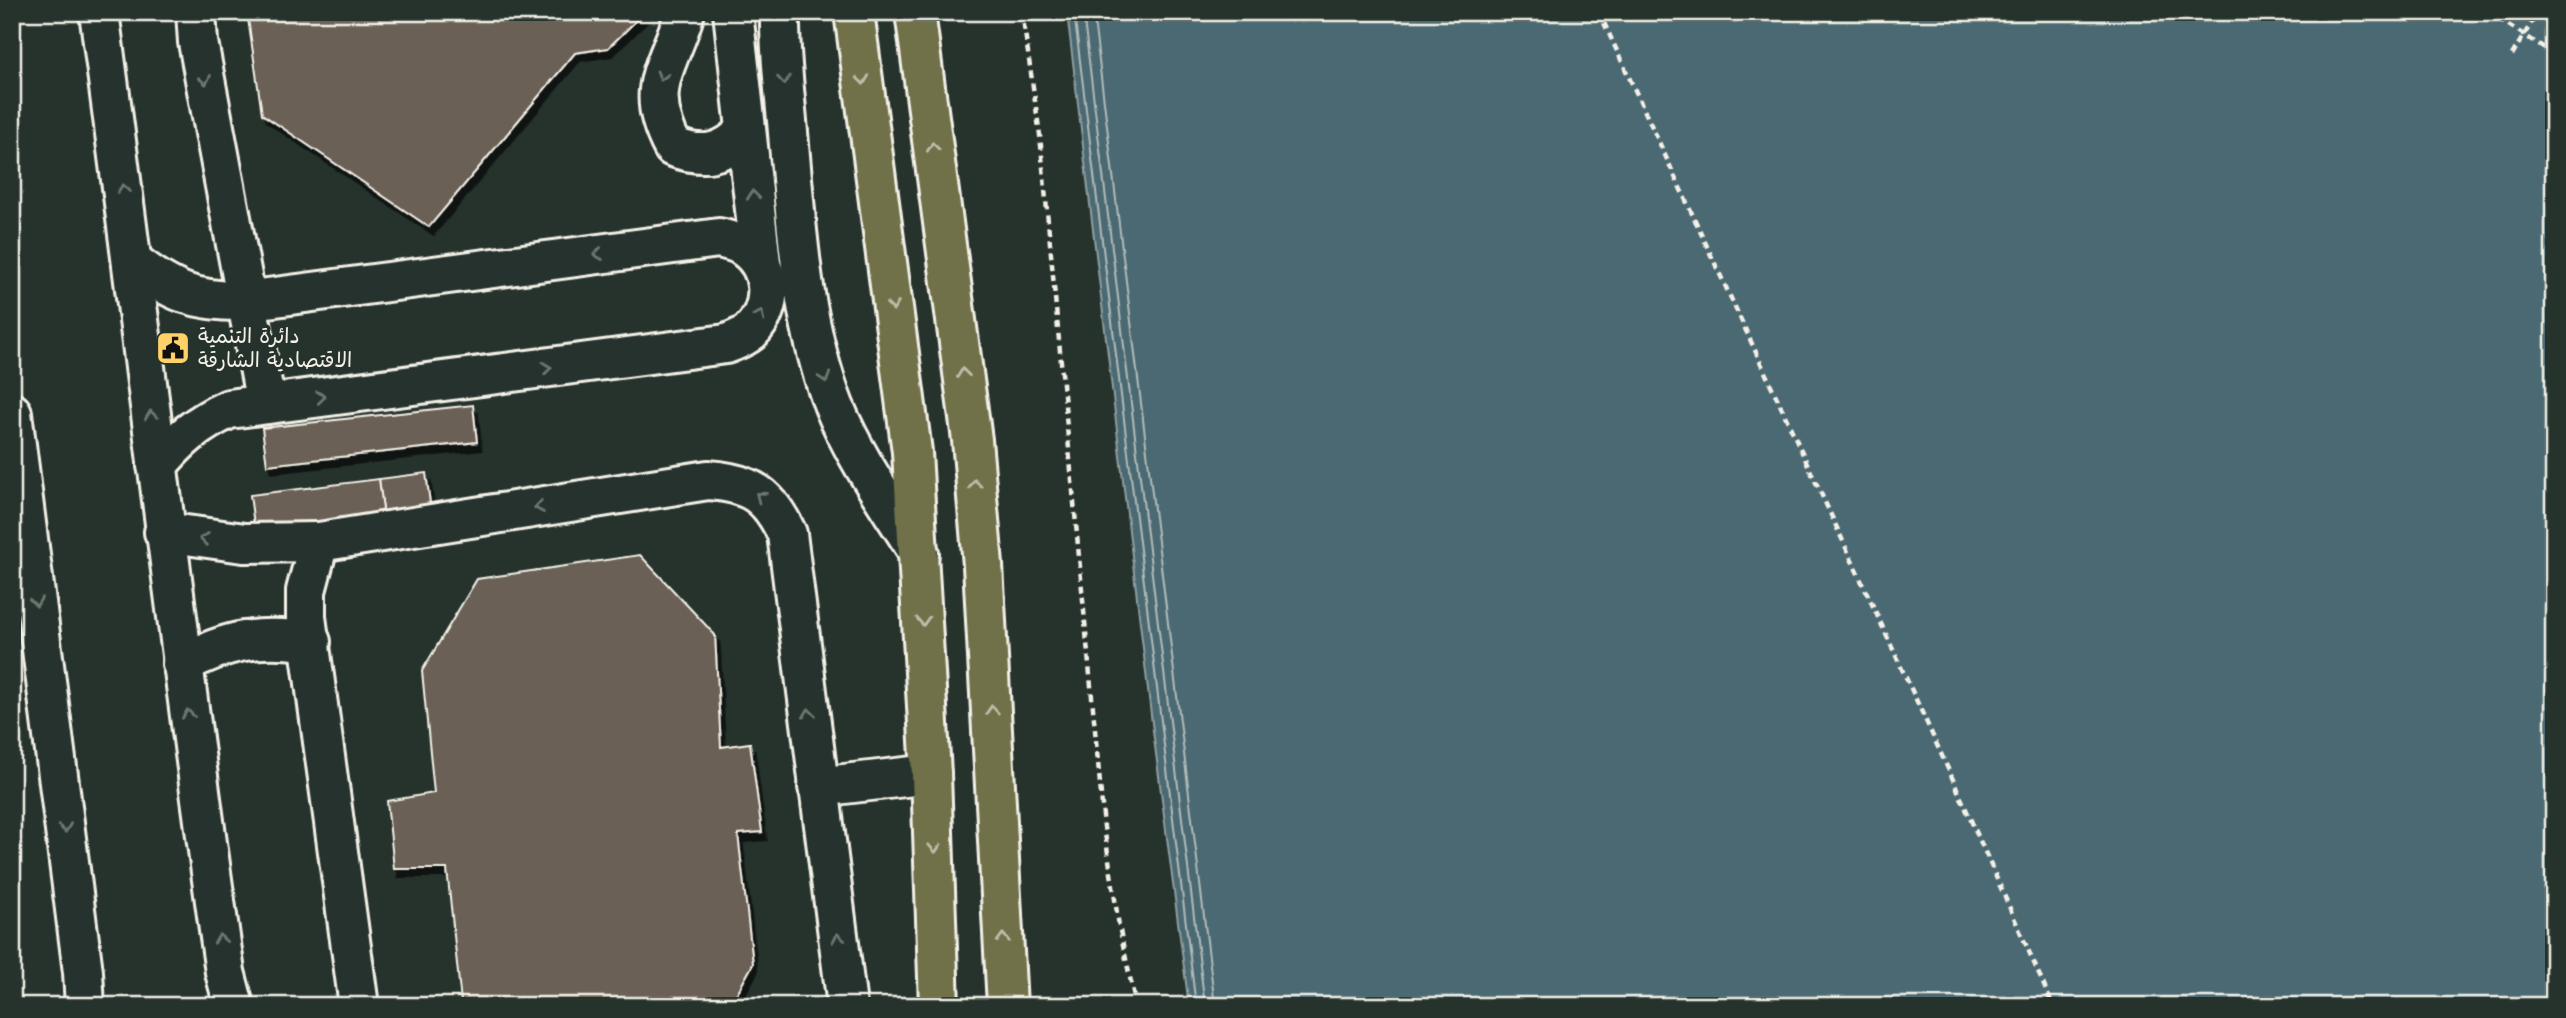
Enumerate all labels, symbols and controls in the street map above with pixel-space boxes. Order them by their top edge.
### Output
one-way arrow [655,69,670,81]
one-way arrow [197,74,212,86]
one-way arrow [856,74,871,86]
one-way arrow [776,75,791,86]
one-way arrow [926,141,941,153]
one-way arrow [115,183,130,195]
one-way arrow [745,189,760,201]
one-way arrow [592,246,604,261]
one-way arrow [885,300,900,311]
one-way arrow [752,310,765,323]
place label: دائرة التنمية الاقتصادية الشارقة [198,324,352,372]
public building icon: دائرة التنمية الاقتصادية الشارقة [154,329,192,367]
one-way arrow [541,360,553,375]
one-way arrow [955,367,970,379]
one-way arrow [816,372,831,384]
one-way arrow [315,389,327,404]
one-way arrow [143,409,158,421]
one-way arrow [968,478,983,489]
one-way arrow [755,492,767,505]
one-way arrow [533,499,545,514]
one-way arrow [198,531,210,546]
one-way arrow [29,596,44,608]
one-way arrow [915,615,930,626]
one-way arrow [985,705,1000,716]
one-way arrow [801,707,816,718]
one-way arrow [181,708,196,720]
one-way arrow [58,822,73,833]
one-way arrow [927,843,942,854]
one-way arrow [831,932,846,944]
one-way arrow [996,932,1011,943]
one-way arrow [213,933,228,945]

